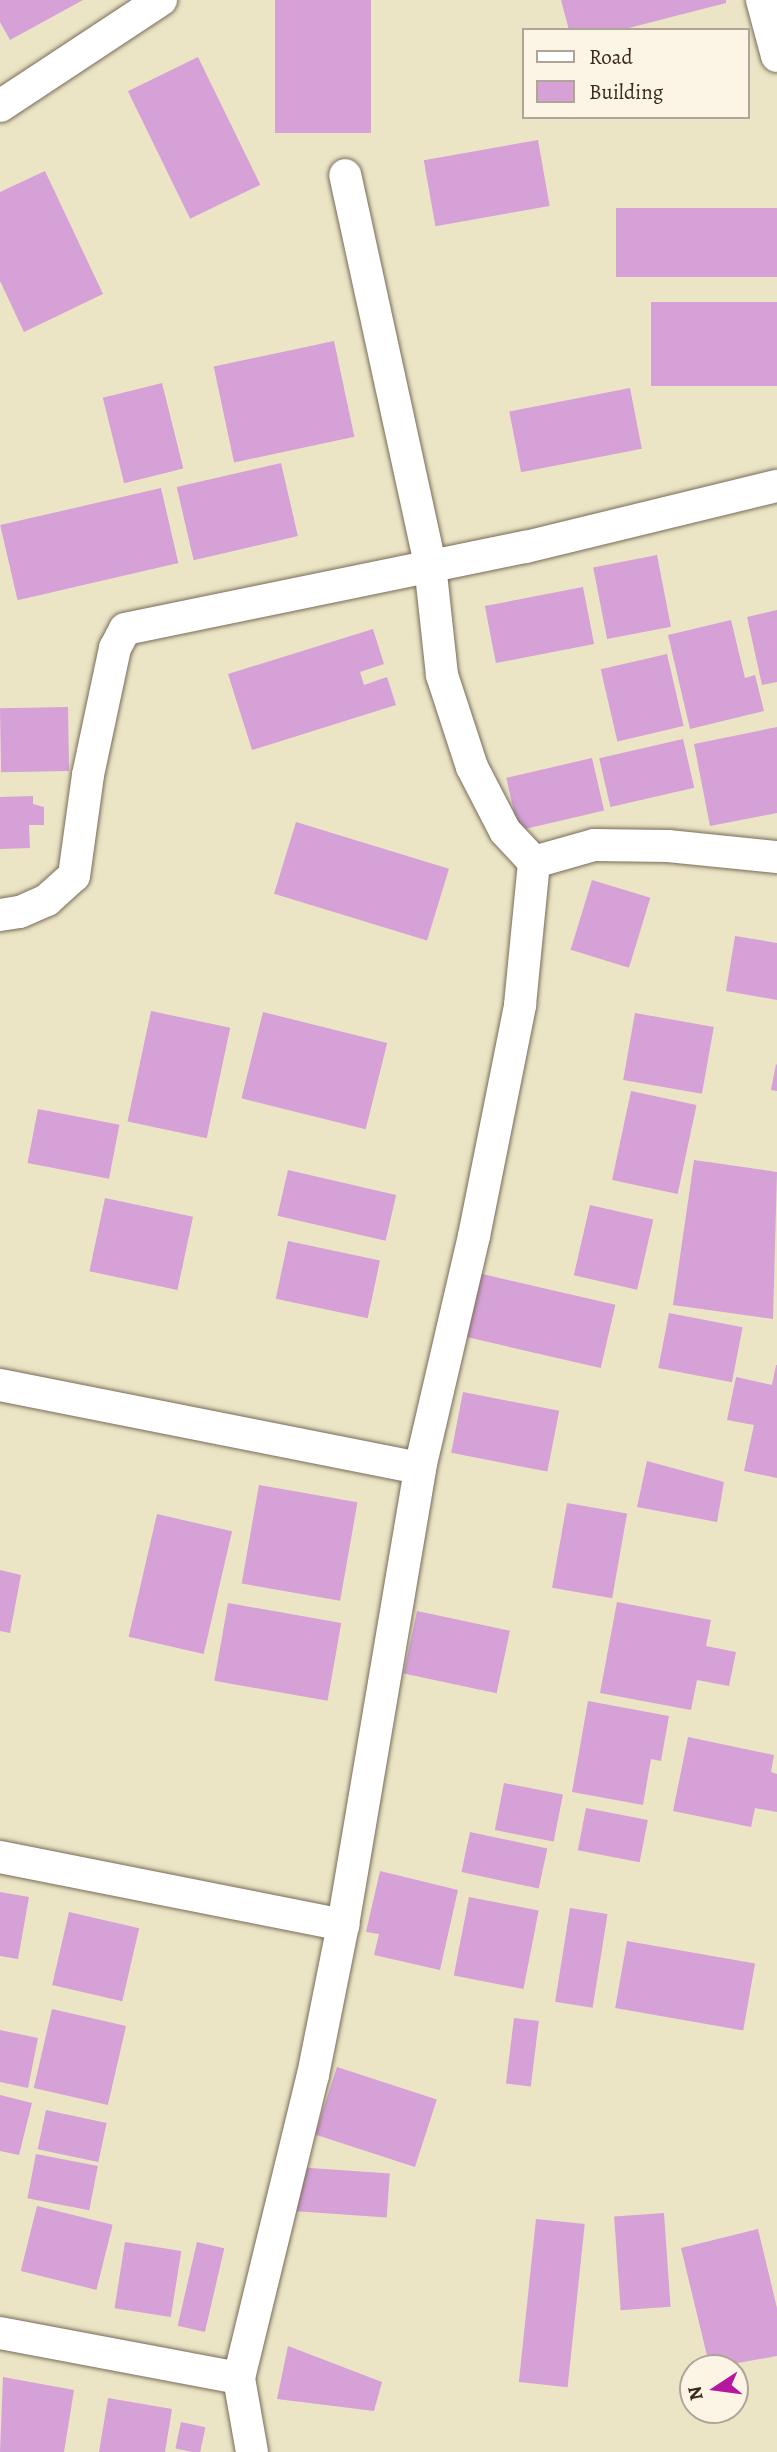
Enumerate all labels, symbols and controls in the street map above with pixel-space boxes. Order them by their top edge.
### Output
legend [522,28,749,119]
text: Road [589,43,633,71]
text: Building [589,78,663,106]
north arrow [679,2354,749,2424]
text: N [681,2384,710,2403]

